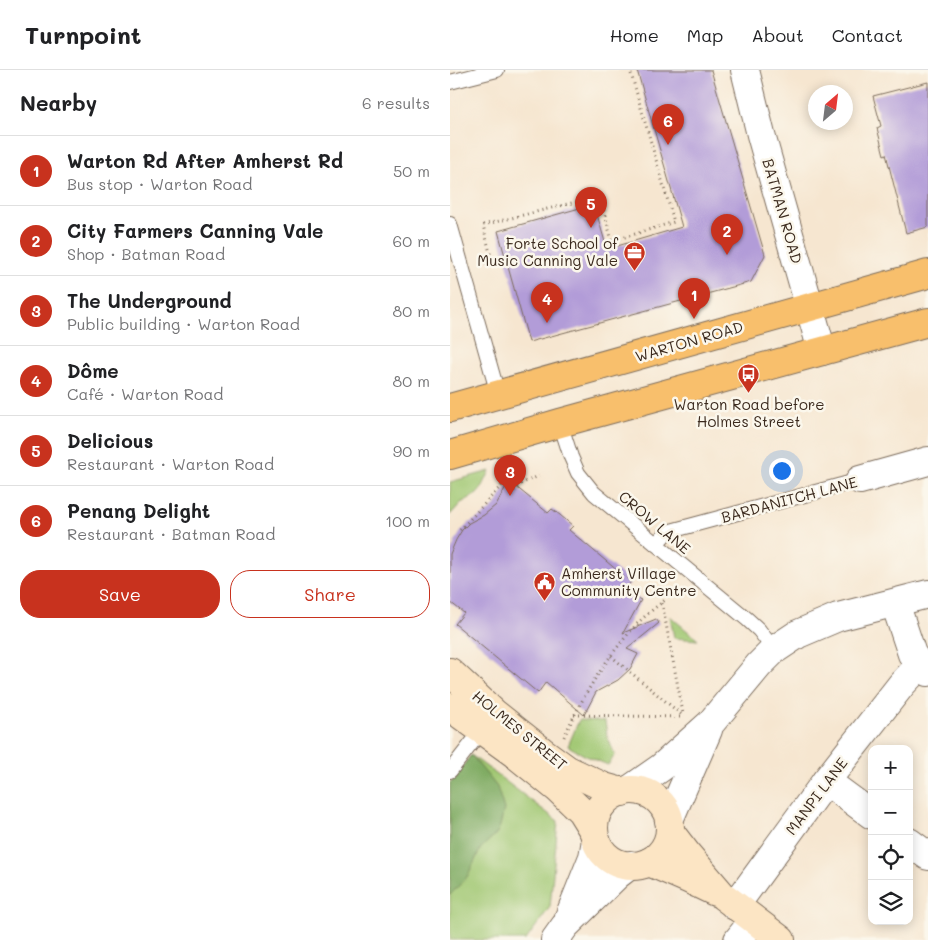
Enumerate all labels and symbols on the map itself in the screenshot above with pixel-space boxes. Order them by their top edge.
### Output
north arrow [808,85,853,130]
pin: 6 [652,104,684,145]
street label: BATMAN ROAD [758,156,808,266]
pin: 5 [575,187,607,228]
pin: 2 [711,214,743,255]
place label: Forte School of Music Canning Vale [477,233,619,270]
office icon: Forte School of Music Canning Vale [622,240,646,271]
pin: 1 [678,278,710,319]
pin: 4 [531,282,563,323]
street label: WARTON ROAD [633,316,745,366]
bus stop icon: Warton Road before Holmes Street [737,363,761,394]
place label: Warton Road before Holmes Street [673,394,825,431]
pin: 3 [494,455,526,496]
your location [769,458,795,484]
street label: BARDANITCH LANE [719,471,860,527]
street label: CROW LANE [615,486,695,558]
place label: Amherst Village Community Centre [561,563,697,600]
public building icon: Amherst Village Community Centre [533,570,557,601]
street label: HOLMES STREET [469,686,571,774]
street label: MANPI LANE [780,753,852,839]

